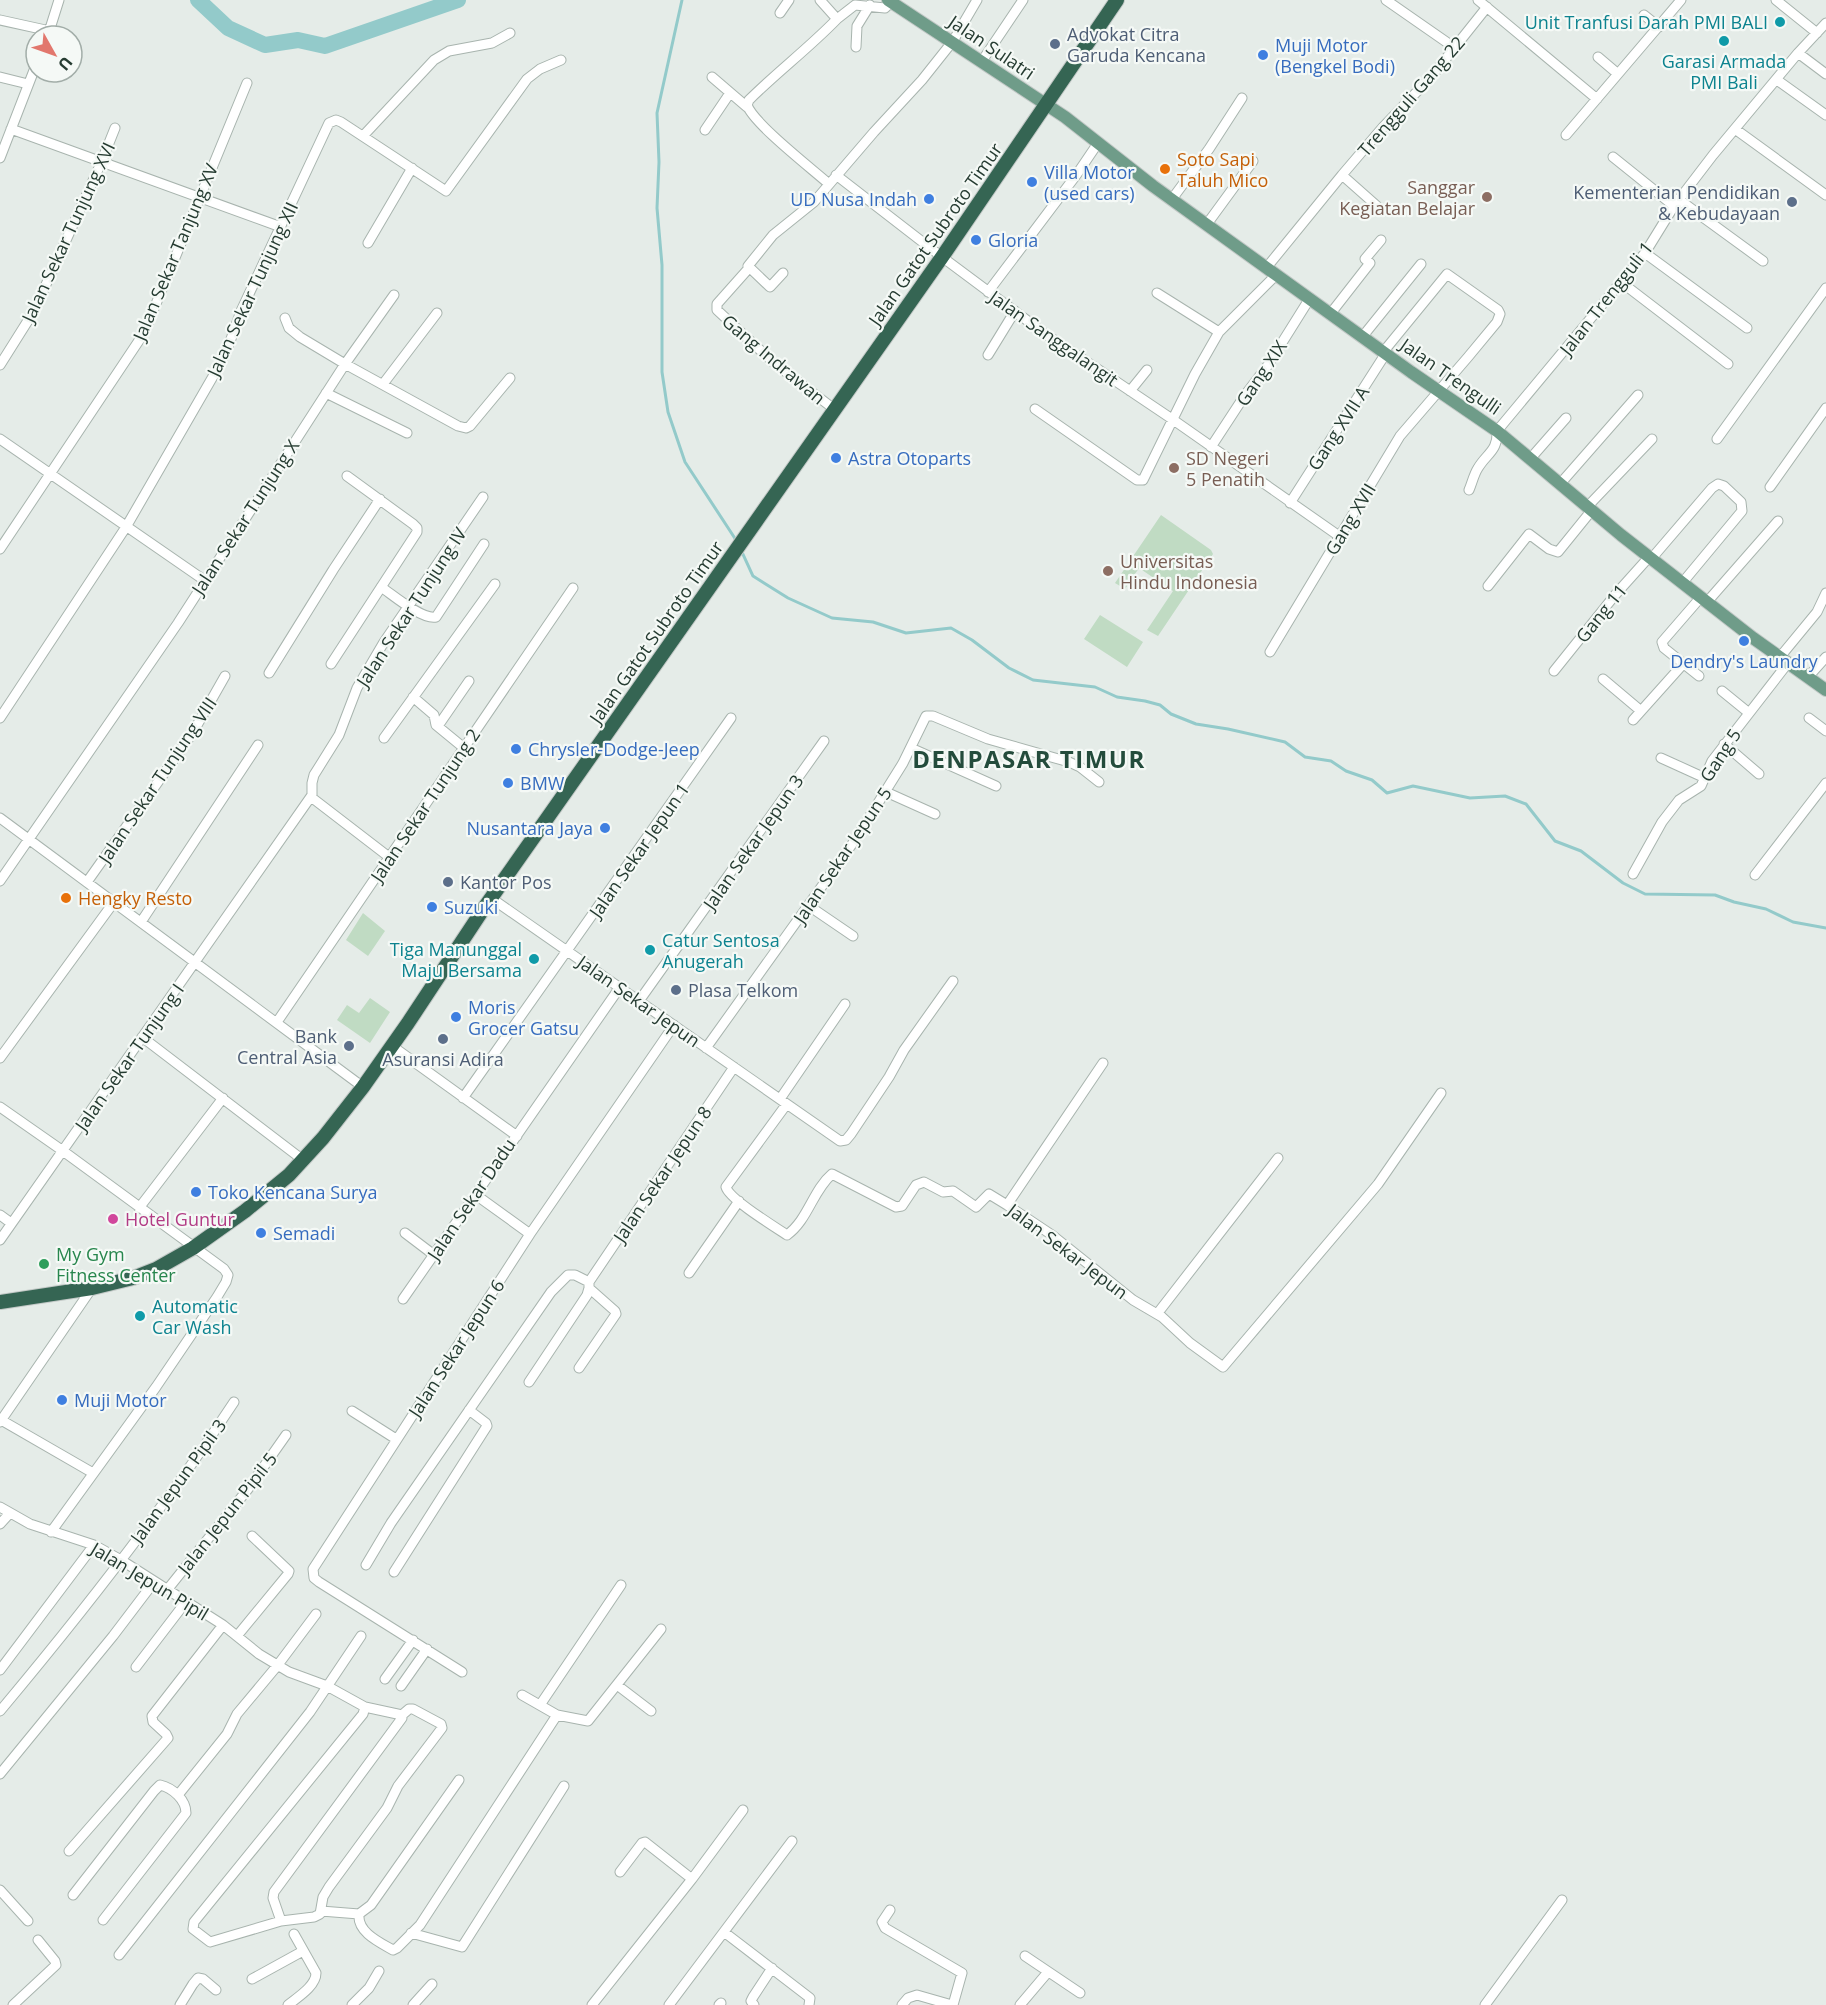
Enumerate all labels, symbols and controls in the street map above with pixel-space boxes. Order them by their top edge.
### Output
street label: Jalan Sulatri [943,8,1040,85]
place label: Unit Tranfusi Darah PMI BALI [1525,10,1768,34]
marker: Unit Tranfusi Darah PMI BALI [1773,15,1787,29]
place label: Advokat Citra Garuda Kencana [1067,22,1206,67]
north arrow [24,24,84,84]
street label: Trengguli Gang 22 [1352,31,1470,161]
place label: Muji Motor (Bengkel Bodi) [1275,33,1395,78]
marker: Garasi Armada PMI Bali [1717,34,1731,48]
marker: Advokat Citra Garuda Kencana [1048,37,1062,51]
marker: Muji Motor (Bengkel Bodi) [1256,48,1270,62]
place label: Garasi Armada PMI Bali [1662,49,1786,94]
text: U [53,52,78,75]
street label: Jalan Gatot Subroto Timur [861,137,1008,332]
street label: Jalan Sekar Tunjung XVI [15,138,120,328]
place label: Soto Sapi Taluh Mico [1177,147,1268,192]
street label: Jalan Sekar Tanjung XV [126,160,223,346]
place label: Villa Motor (used cars) [1044,160,1135,205]
marker: Soto Sapi Taluh Mico [1158,162,1172,176]
marker: Villa Motor (used cars) [1025,175,1039,189]
place label: Sanggar Kegiatan Belajar [1339,175,1476,220]
place label: Kementerian Pendidikan & Kebudayaan [1573,180,1780,225]
place label: UD Nusa Indah [790,187,917,211]
marker: Sanggar Kegiatan Belajar [1480,190,1494,204]
marker: UD Nusa Indah [922,192,936,206]
marker: Kementerian Pendidikan & Kebudayaan [1785,195,1799,209]
street label: Jalan Sekar Tunjung XII [200,198,303,382]
place label: Gloria [988,228,1038,252]
marker: Gloria [969,233,983,247]
street label: Jalan Trengguli 1 [1553,236,1658,361]
street label: Jalan Sanggalangit [983,283,1123,391]
street label: Gang Indrawan [717,309,831,409]
street label: Jalan Trengulli [1394,331,1506,420]
street label: Gang XIX [1230,335,1292,411]
street label: Gang XVII A [1302,381,1374,475]
street label: Jalan Sekar Tunjung X [185,434,304,601]
place label: Astra Otoparts [848,446,971,470]
place label: SD Negeri 5 Penatih [1186,446,1269,491]
marker: Astra Otoparts [829,451,843,465]
marker: SD Negeri 5 Penatih [1167,461,1181,475]
street label: Gang XVII [1319,479,1381,559]
street label: Jalan Sekar Tunjung IV [349,523,472,693]
street label: Jalan Gatot Subroto Timur [582,535,729,730]
place label: Universitas Hindu Indonesia [1120,549,1258,594]
marker: Universitas Hindu Indonesia [1101,564,1115,578]
street label: Gang 11 [1570,579,1632,647]
marker: Dendry's Laundry [1737,634,1751,648]
place label: Dendry's Laundry [1670,649,1819,673]
street label: Jalan Sekar Tunjung VIII [91,692,222,869]
street label: Jalan Sekar Tunjung 2 [364,724,485,888]
street label: Gang 5 [1694,724,1746,786]
place label: Chrysler-Dodge-Jeep [528,737,700,761]
marker: Chrysler-Dodge-Jeep [509,742,523,756]
district label: DENPASAR TIMUR [912,742,1146,775]
street label: Jalan Sekar Jepun 3 [696,770,809,916]
place label: BMW [520,771,565,795]
marker: BMW [501,776,515,790]
street label: Jalan Sekar Jepun 1 [582,778,695,924]
street label: Jalan Sekar Jepun 5 [786,782,897,930]
place label: Nusantara Jaya [466,816,593,840]
marker: Nusantara Jaya [598,821,612,835]
place label: Kantor Pos [460,870,552,894]
marker: Kantor Pos [441,875,455,889]
place label: Hengky Resto [78,886,192,910]
marker: Hengky Resto [59,891,73,905]
place label: Suzuki [444,895,498,919]
marker: Suzuki [425,900,439,914]
place label: Catur Sentosa Anugerah [662,928,780,973]
place label: Tiga Manunggal Maju Bersama [390,937,522,982]
marker: Catur Sentosa Anugerah [643,943,657,957]
street label: Jalan Sekar Jepun [571,949,705,1052]
marker: Tiga Manunggal Maju Bersama [527,952,541,966]
place label: Plasa Telkom [688,978,798,1002]
street label: Jalan Sekar Tunjung I [68,979,189,1137]
marker: Plasa Telkom [669,983,683,997]
place label: Moris Grocer Gatsu [468,995,579,1040]
marker: Moris Grocer Gatsu [449,1010,463,1024]
place label: Bank Central Asia [237,1024,338,1069]
marker: Asuransi Adira [436,1032,450,1046]
marker: Bank Central Asia [342,1039,356,1053]
place label: Asuransi Adira [382,1047,504,1071]
street label: Jalan Sekar Jepun 8 [606,1101,717,1249]
street label: Jalan Sekar Dadu [420,1134,521,1266]
place label: Toko Kencana Surya [208,1180,378,1204]
marker: Toko Kencana Surya [189,1185,203,1199]
street label: Jalan Sekar Jepun [1001,1197,1133,1304]
place label: Hotel Guntur [125,1207,235,1231]
marker: Hotel Guntur [106,1212,120,1226]
place label: Semadi [273,1221,335,1245]
marker: Semadi [254,1226,268,1240]
place label: My Gym Fitness Center [56,1242,176,1287]
marker: My Gym Fitness Center [37,1257,51,1271]
street label: Jalan Sekar Jepun 6 [401,1275,510,1423]
place label: Automatic Car Wash [152,1294,238,1339]
marker: Automatic Car Wash [133,1309,147,1323]
place label: Muji Motor [74,1388,167,1412]
marker: Muji Motor [55,1393,69,1407]
street label: Jalan Jepun Pipil 3 [124,1414,231,1550]
street label: Jalan Jepun Pipil 5 [171,1447,282,1580]
street label: Jalan Jepun Pipil [85,1535,213,1626]

